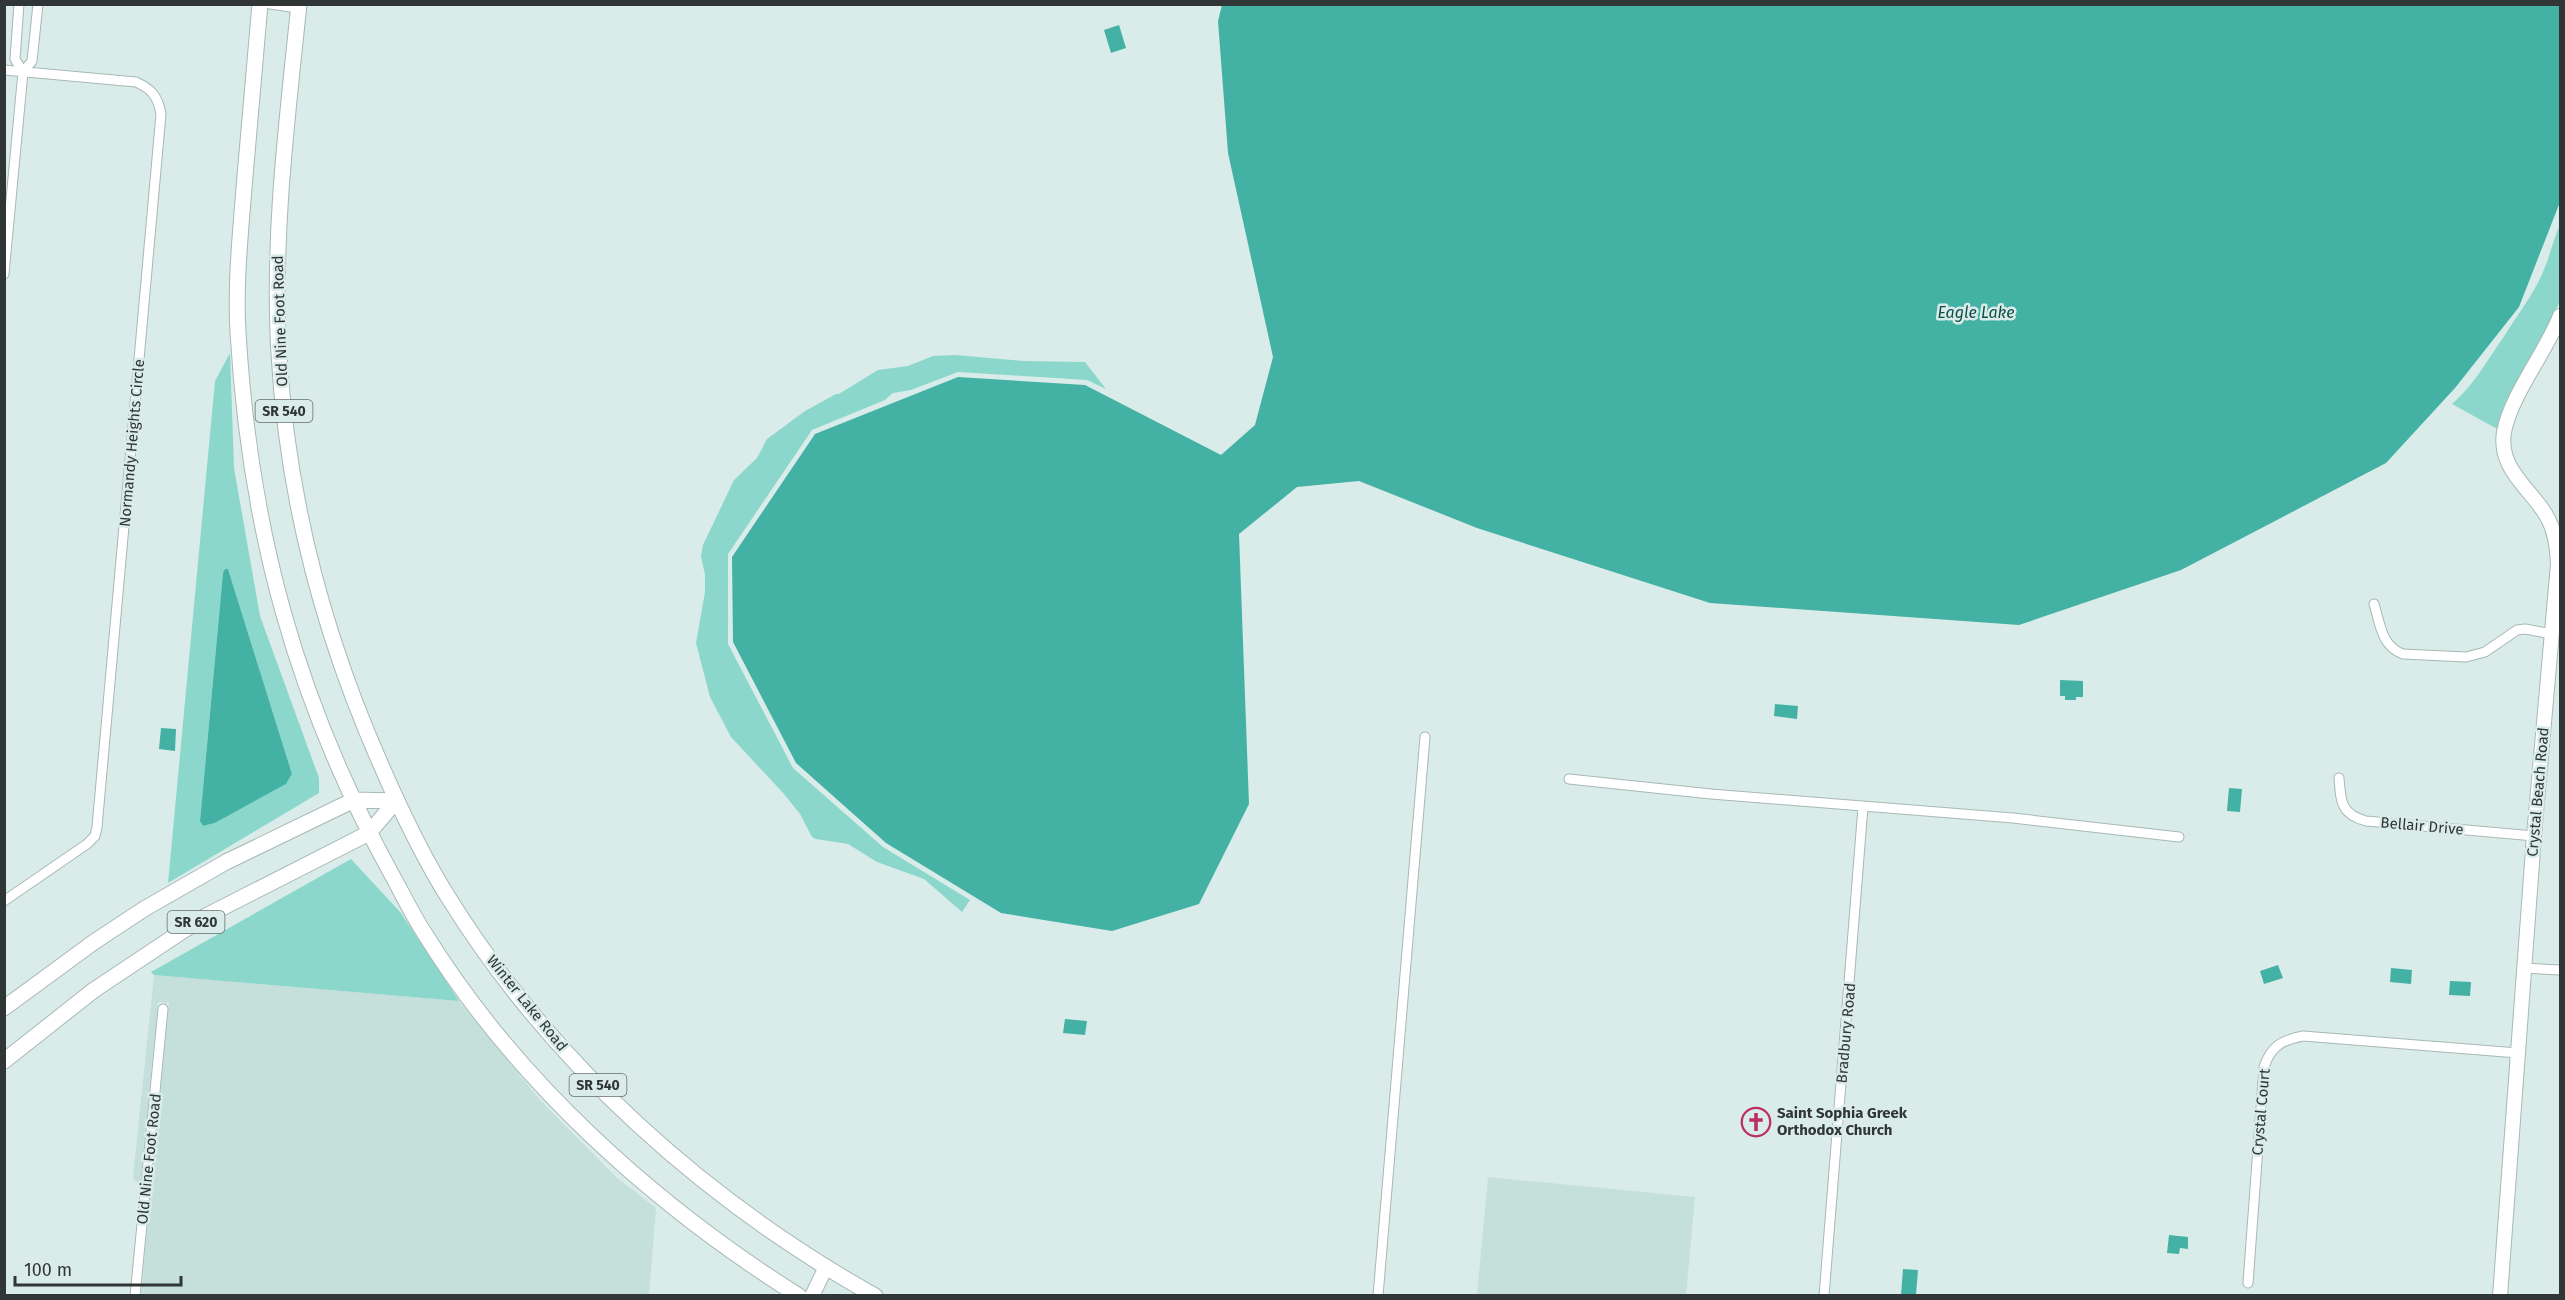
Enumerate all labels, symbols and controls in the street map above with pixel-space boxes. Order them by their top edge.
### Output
street label: Old Nine Foot Road [269,255,291,387]
water label: Eagle Lake [1937,303,2015,322]
street label: Normandy Heights Circle [116,358,148,528]
road number: SR 540 [256,400,312,422]
street label: Crystal Beach Road [2523,727,2553,857]
street label: Bellair Drive [2380,813,2464,839]
road number: SR 620 [168,911,224,933]
street label: Winter Lake Road [483,951,571,1055]
street label: Bradbury Road [1833,982,1859,1084]
street label: Crystal Court [2248,1067,2274,1156]
road number: SR 540 [570,1074,626,1096]
street label: Old Nine Foot Road [133,1093,165,1225]
place label: Saint Sophia Greek Orthodox Church [1777,1104,1908,1139]
church icon: Saint Sophia Greek Orthodox Church [1740,1106,1772,1138]
scale bar [15,1249,182,1287]
text: 100 m [24,1259,72,1281]

